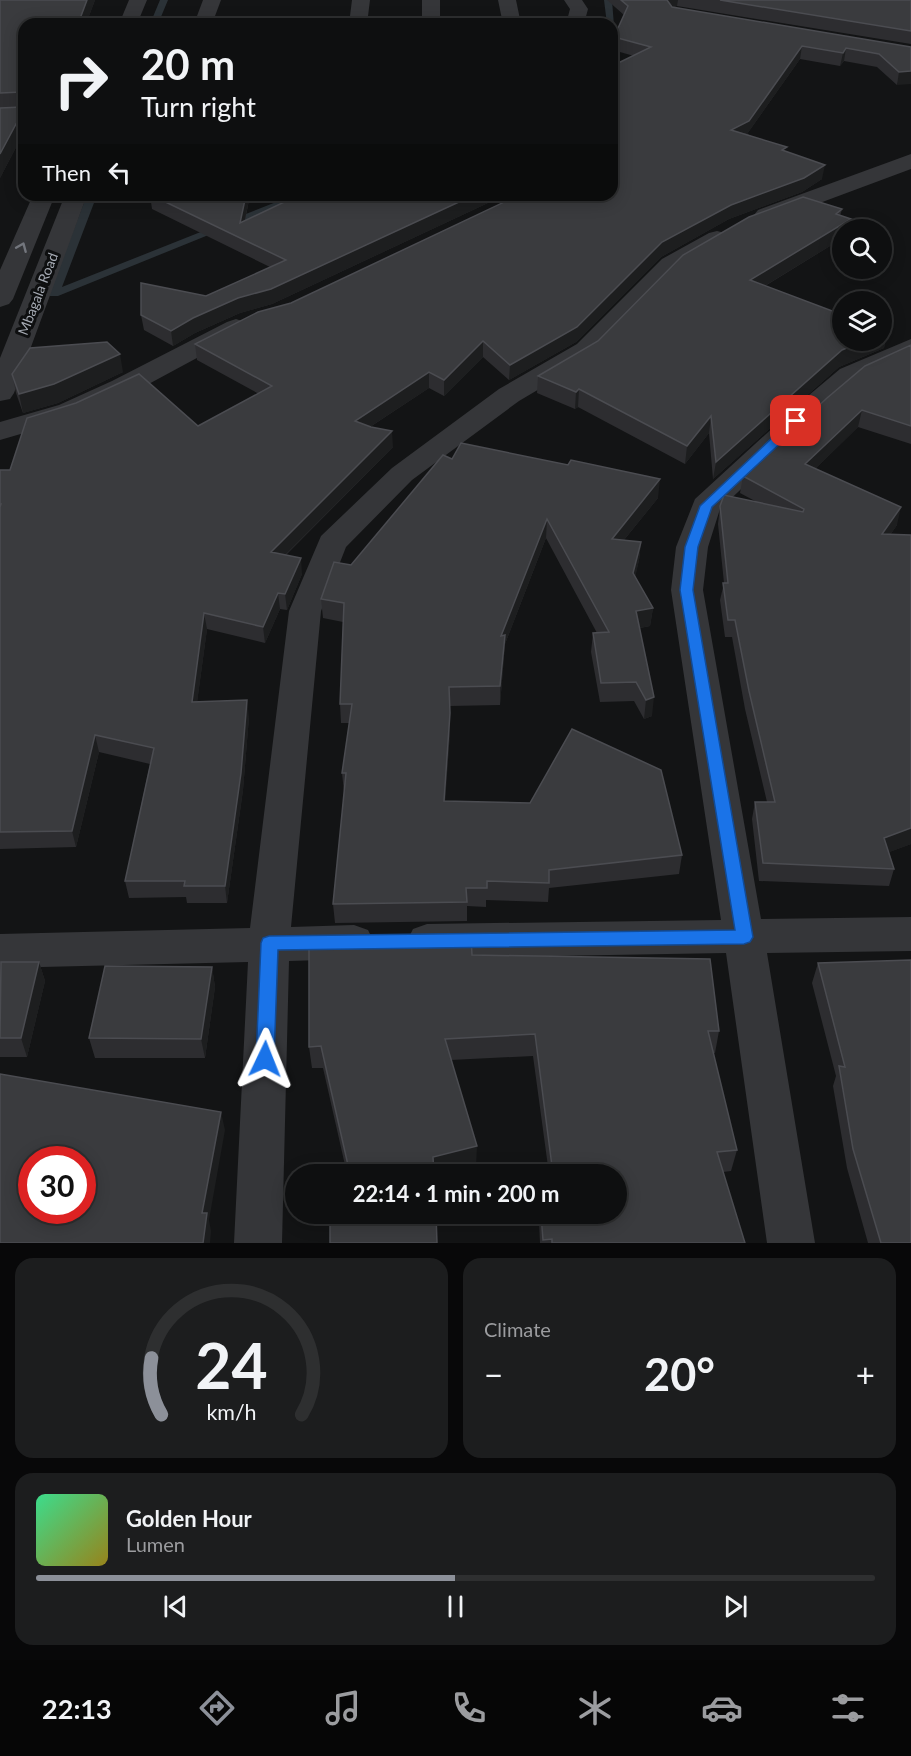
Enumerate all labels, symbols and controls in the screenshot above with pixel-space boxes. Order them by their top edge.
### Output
text: 20 m [141,39,235,89]
icon: right [42,42,120,120]
text: Turn right [141,90,256,123]
icon: left [103,156,136,189]
text: Then [42,159,91,186]
map controls [832,219,892,351]
button: search [832,219,892,279]
one-way arrow [15,243,27,254]
street label: Mbagala Road [14,250,61,337]
button: layers [832,291,892,351]
pin [770,395,821,446]
icon: arrive [779,404,812,437]
position arrow [233,1027,297,1091]
speed limit sign: 30 [18,1146,96,1224]
text: 22:14 · 1 min · 200 m [353,1180,559,1207]
text: Climate [484,1317,551,1341]
text: 24 [195,1327,268,1402]
text: 20° [644,1347,715,1401]
text: − [484,1354,503,1394]
text: + [856,1354,875,1394]
text: km/h [206,1399,257,1425]
text: Golden Hour [126,1505,252,1532]
text: Lumen [126,1532,185,1556]
icon: previous [159,1590,192,1623]
icon: pause [439,1590,472,1623]
icon: next [719,1590,752,1623]
icon: directions [196,1687,238,1729]
icon: music [322,1687,364,1729]
icon: phone [448,1687,490,1729]
icon: climate [574,1687,616,1729]
icon: car [701,1687,743,1729]
icon: filters [827,1687,869,1729]
text: 22:13 [42,1692,112,1725]

